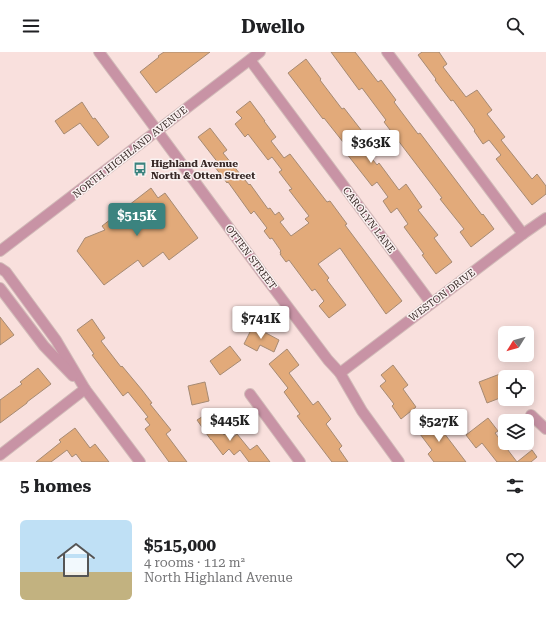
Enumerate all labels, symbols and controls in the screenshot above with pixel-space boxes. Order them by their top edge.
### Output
icon: menu [20,15,42,37]
icon: search [504,15,526,37]
text: Dwello [241,16,305,37]
street label: NORTH HIGHLAND AVENUE [71,104,189,200]
pin: $363K [343,130,399,164]
text: $363K [351,135,391,150]
place label: Highland Avenue North & Otten Street [151,158,255,181]
bus stop icon: Highland Avenue North & Otten Street [132,161,148,177]
street label: CAROLYN LANE [341,185,397,255]
pin: $515K [109,203,165,237]
text: $515K [117,208,157,223]
street label: OTTEN STREET [223,223,279,291]
street label: WESTON DRIVE [407,267,477,323]
pin: $741K [233,306,289,340]
text: $741K [241,311,281,326]
north arrow [498,326,534,362]
map controls [498,326,534,450]
button: locate [498,370,534,406]
pin: $445K [202,408,258,442]
pin: $527K [411,409,467,443]
text: $445K [210,413,250,428]
text: $527K [419,414,459,429]
button: layers [498,414,534,450]
icon: filters [504,475,526,497]
text: 5 homes [20,476,91,496]
text: $515,000 [144,535,216,555]
icon: home [52,536,100,584]
icon: heart [504,549,526,571]
text: 4 rooms · 112 m² [144,555,245,570]
text: North Highland Avenue [144,570,293,585]

